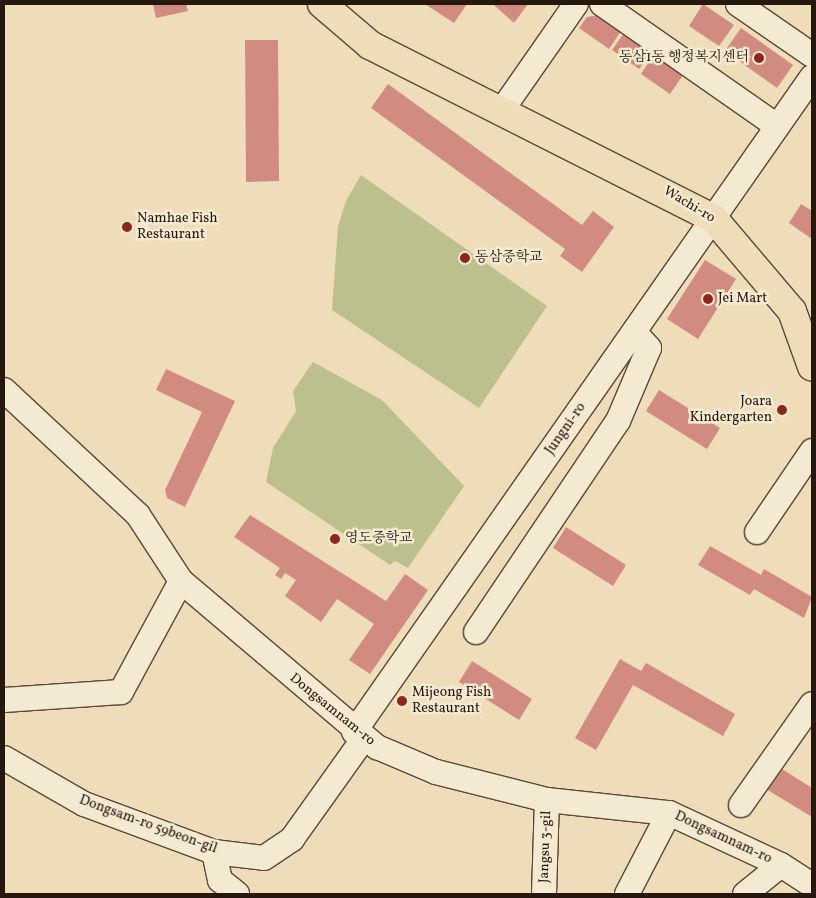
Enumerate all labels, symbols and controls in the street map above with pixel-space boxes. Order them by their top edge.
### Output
place label: 동삼1동 행정복지센터 [619,50,749,66]
marker: 동삼1동 행정복지센터 [753,52,765,64]
street label: Wachi-ro [660,183,718,227]
place label: Namhae Fish Restaurant [137,211,217,243]
marker: Namhae Fish Restaurant [121,221,133,233]
place label: 동삼중학교 [475,250,543,266]
marker: 동삼중학교 [459,252,471,264]
place label: Jei Mart [718,291,767,307]
marker: Jei Mart [702,293,714,305]
place label: Joara Kindergarten [690,394,772,427]
street label: Jungni-ro [542,400,590,458]
marker: Joara Kindergarten [776,404,788,416]
place label: 영도중학교 [345,531,413,547]
marker: 영도중학교 [329,533,341,545]
street label: Dongsamnam-ro [286,670,378,750]
place label: Mijeong Fish Restaurant [412,685,491,718]
marker: Mijeong Fish Restaurant [396,695,408,707]
street label: Dongsam-ro 59beon-gil [77,792,219,858]
street label: Dongsamnam-ro [672,808,774,868]
street label: Jangsu 3-gil [536,811,556,883]

